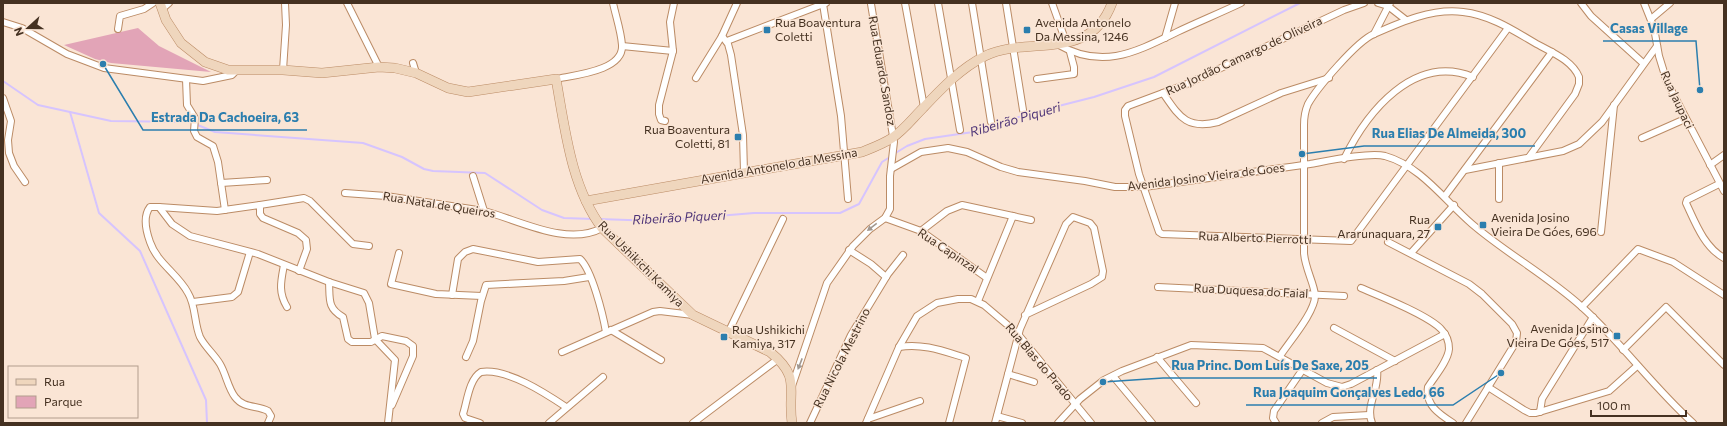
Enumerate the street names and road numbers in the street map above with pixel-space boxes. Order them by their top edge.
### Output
street label: Rua Jordão Camargo de Oliveira [1163,13,1324,98]
street label: Rua Eduardo Sandoz [866,15,900,127]
street label: Rua Jaupaci [1658,68,1697,131]
street label: Avenida Antonelo da Messina [699,144,858,186]
street label: Avenida Josino Vieira de Goes [1126,159,1285,194]
street label: Rua Natal de Queiros [382,188,496,220]
street label: Rua Ushikichi Kamiya [596,218,687,309]
street label: Rua Capinzal [916,225,982,276]
street label: Rua Alberto Pierrotti [1198,228,1312,246]
street label: Rua Duquesa do Faial [1193,280,1309,300]
street label: Rua Nicola Mestrino [810,305,872,410]
street label: Rua Blas do Prado [1003,320,1076,403]

